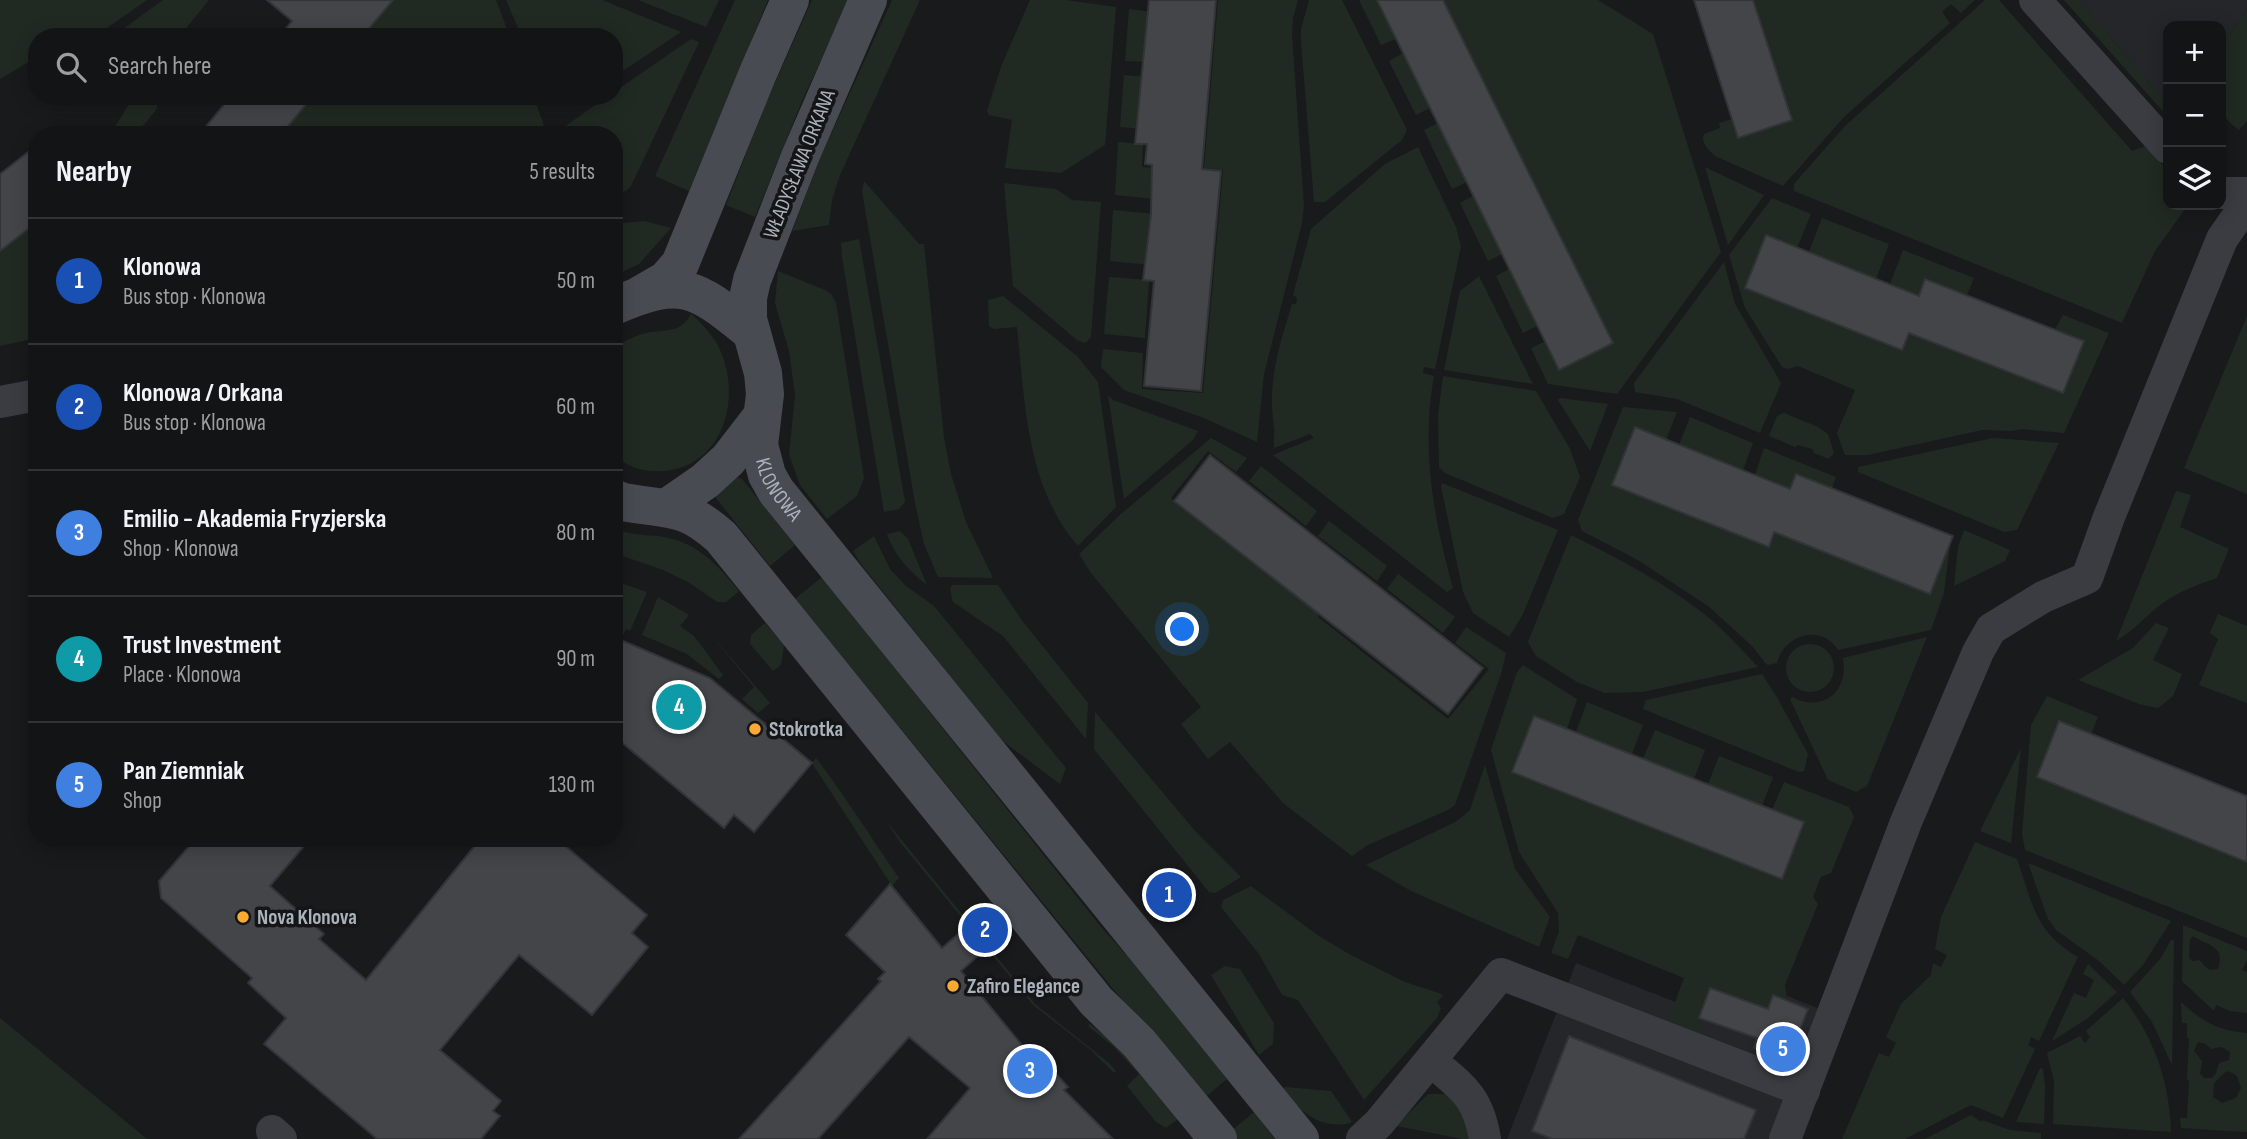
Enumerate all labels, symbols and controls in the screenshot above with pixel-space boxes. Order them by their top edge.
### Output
map controls [2163,21,2226,210]
button: + [2163,21,2226,84]
search box [28,28,623,105]
icon: search [52,48,90,86]
text: Search here [108,51,211,82]
button: − [2163,84,2226,147]
street label: WŁADYSŁAWA ORKANA [758,85,841,242]
button: layers [2163,147,2226,210]
text: Nearby [56,154,132,190]
text: 5 results [529,158,595,186]
text: Klonowa [123,252,201,283]
text: 1 [74,267,84,295]
text: 50 m [557,267,595,295]
text: Bus stop · Klonowa [123,283,266,311]
text: Klonowa / Orkana [123,378,283,409]
text: 2 [74,393,84,421]
text: 60 m [556,393,595,421]
text: Bus stop · Klonowa [123,409,266,437]
street label: KLONOWA [750,455,808,527]
text: Emilio - Akademia Fryzjerska [123,504,386,535]
text: 3 [74,519,84,547]
text: 80 m [556,519,595,547]
text: Shop · Klonowa [123,535,239,563]
your location [1165,612,1199,646]
text: Trust Investment [123,630,281,661]
text: 4 [74,645,84,673]
text: 90 m [556,645,595,673]
text: Place · Klonowa [123,661,241,689]
pin: 4 [656,681,702,733]
place label: Stokrotka [769,717,843,742]
marker: Stokrotka [747,721,763,737]
text: Pan Ziemniak [123,756,244,787]
text: 5 [74,771,84,799]
text: 130 m [549,771,595,799]
text: Shop [123,787,162,815]
pin: 1 [1146,869,1192,921]
pin: 2 [962,904,1008,956]
place label: Nova Klonova [257,905,357,930]
marker: Nova Klonova [235,909,251,925]
place label: Zafiro Elegance [967,974,1080,999]
marker: Zafiro Elegance [945,978,961,994]
pin: 5 [1760,1023,1806,1075]
pin: 3 [1007,1045,1053,1097]

